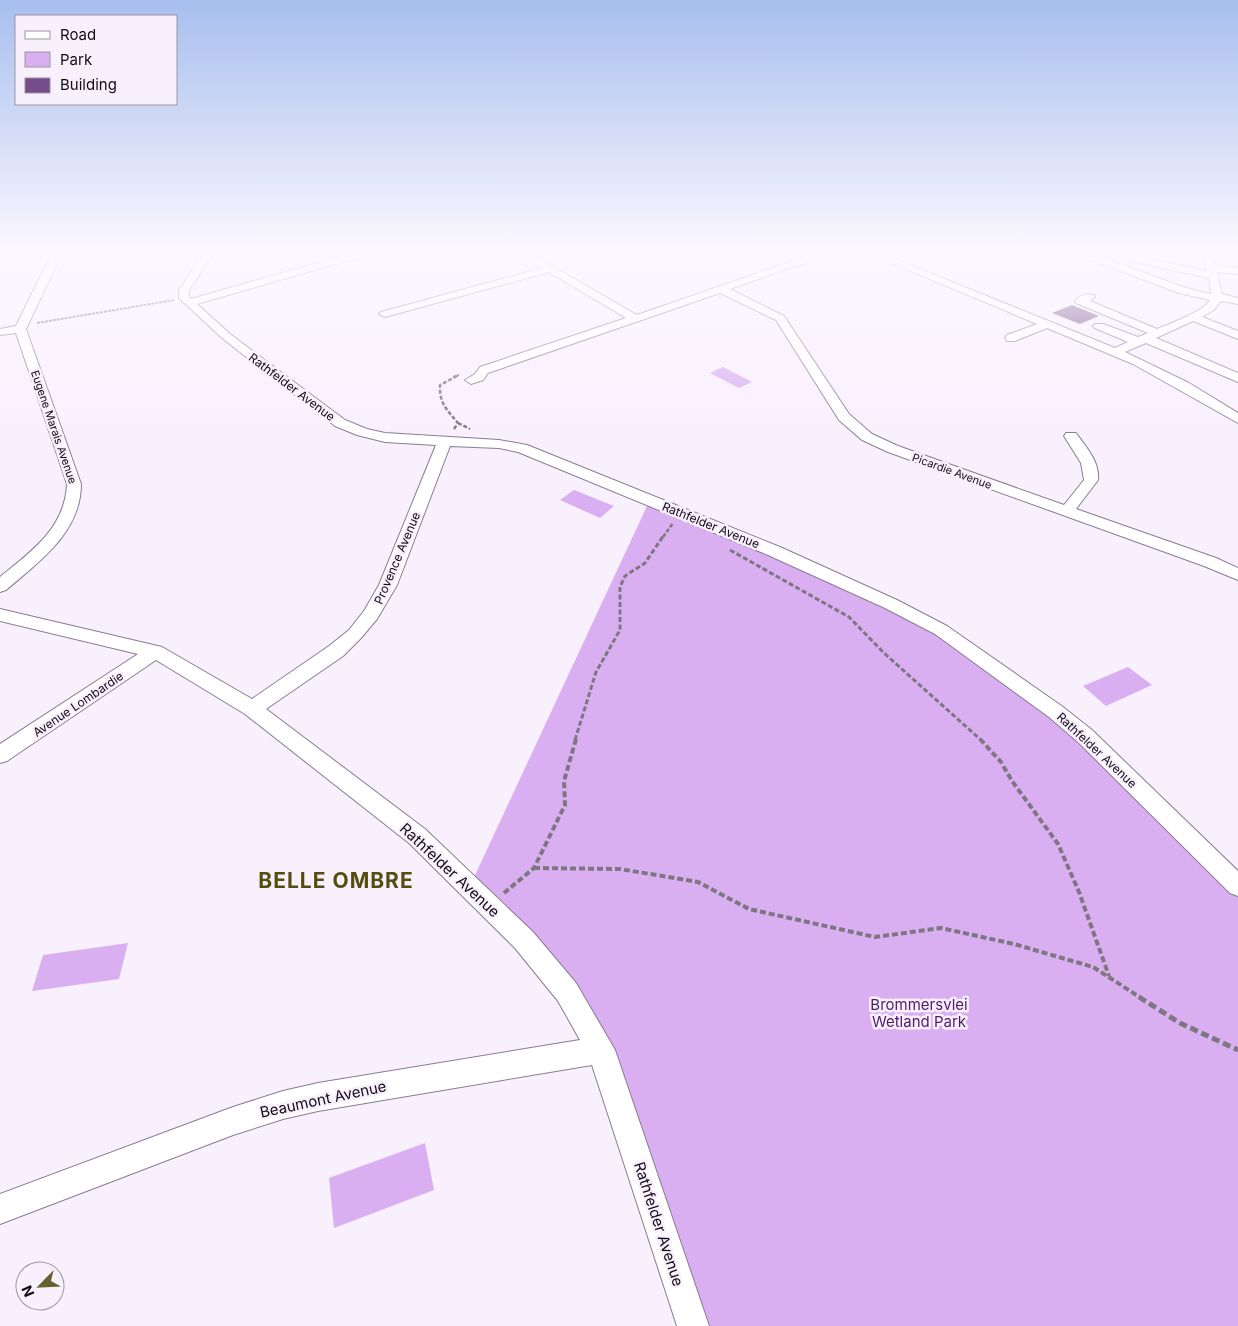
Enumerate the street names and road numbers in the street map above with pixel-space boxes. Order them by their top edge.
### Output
street label: Rathfelder Avenue [246,350,338,424]
street label: Eugene Marais Avenue [28,368,80,486]
street label: Picardie Avenue [910,450,994,492]
street label: Rathfelder Avenue [660,499,762,551]
street label: Provence Avenue [371,510,423,606]
street label: Avenue Lombardie [30,668,126,740]
street label: Rathfelder Avenue [1054,709,1140,791]
street label: Rathfelder Avenue [396,819,504,921]
street label: Beaumont Avenue [258,1076,388,1122]
street label: Rathfelder Avenue [630,1159,688,1289]

